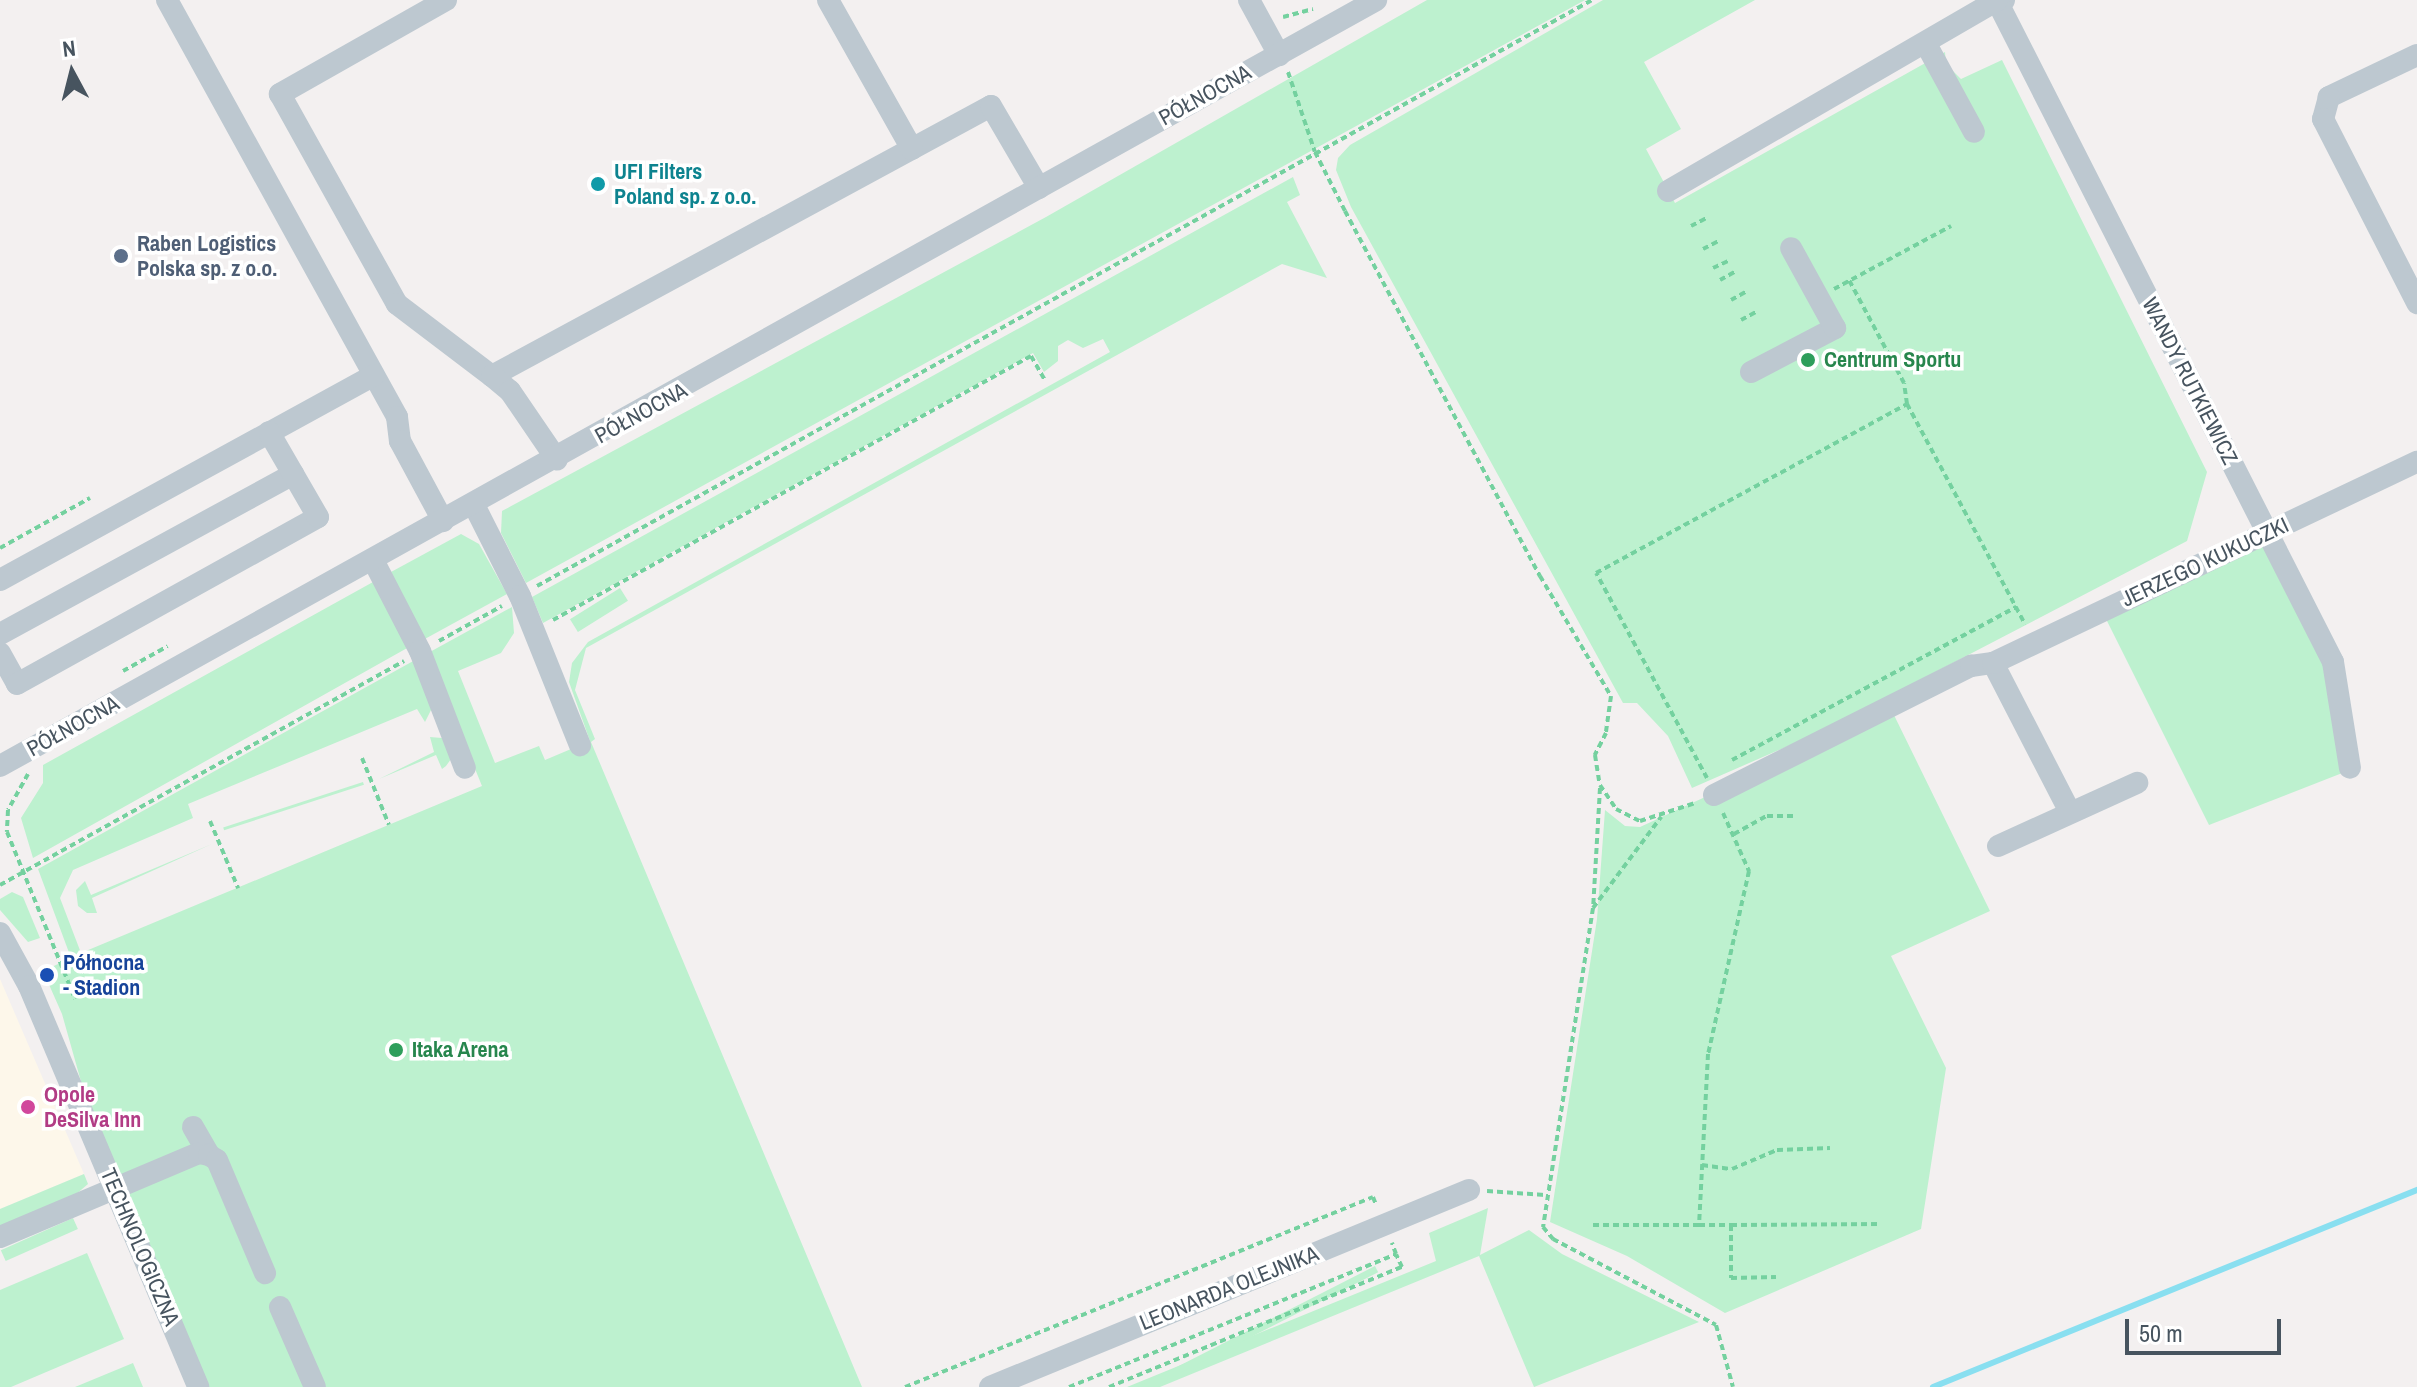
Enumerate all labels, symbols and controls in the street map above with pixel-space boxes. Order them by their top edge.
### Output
north arrow [32,32,112,112]
text: N [61,32,77,64]
street label: PÓŁNOCNA [1154,59,1256,131]
place label: UFI Filters Poland sp. z o.o. [614,158,756,210]
marker: UFI Filters Poland sp. z o.o. [589,175,607,193]
place label: Raben Logistics Polska sp. z o.o. [137,230,277,282]
marker: Raben Logistics Polska sp. z o.o. [112,247,130,265]
street label: WANDY RUTKIEWICZ [2137,293,2243,469]
place label: Centrum Sportu [1824,347,1961,373]
marker: Centrum Sportu [1799,351,1817,369]
street label: PÓŁNOCNA [590,377,692,449]
street label: JERZEGO KUKUCZKI [2117,512,2293,612]
street label: PÓŁNOCNA [22,690,124,762]
place label: Północna - Stadion [63,949,144,1000]
marker: Północna - Stadion [38,966,56,984]
place label: Itaka Arena [412,1037,509,1063]
marker: Itaka Arena [387,1041,405,1059]
place label: Opole DeSilva Inn [44,1081,141,1132]
marker: Opole DeSilva Inn [19,1098,37,1116]
street label: TECHNOLOGICZNA [95,1164,185,1330]
street label: LEONARDA OLEJNIKA [1135,1240,1323,1336]
scale bar [2129,1303,2285,1353]
text: 50 m [2139,1317,2183,1349]

